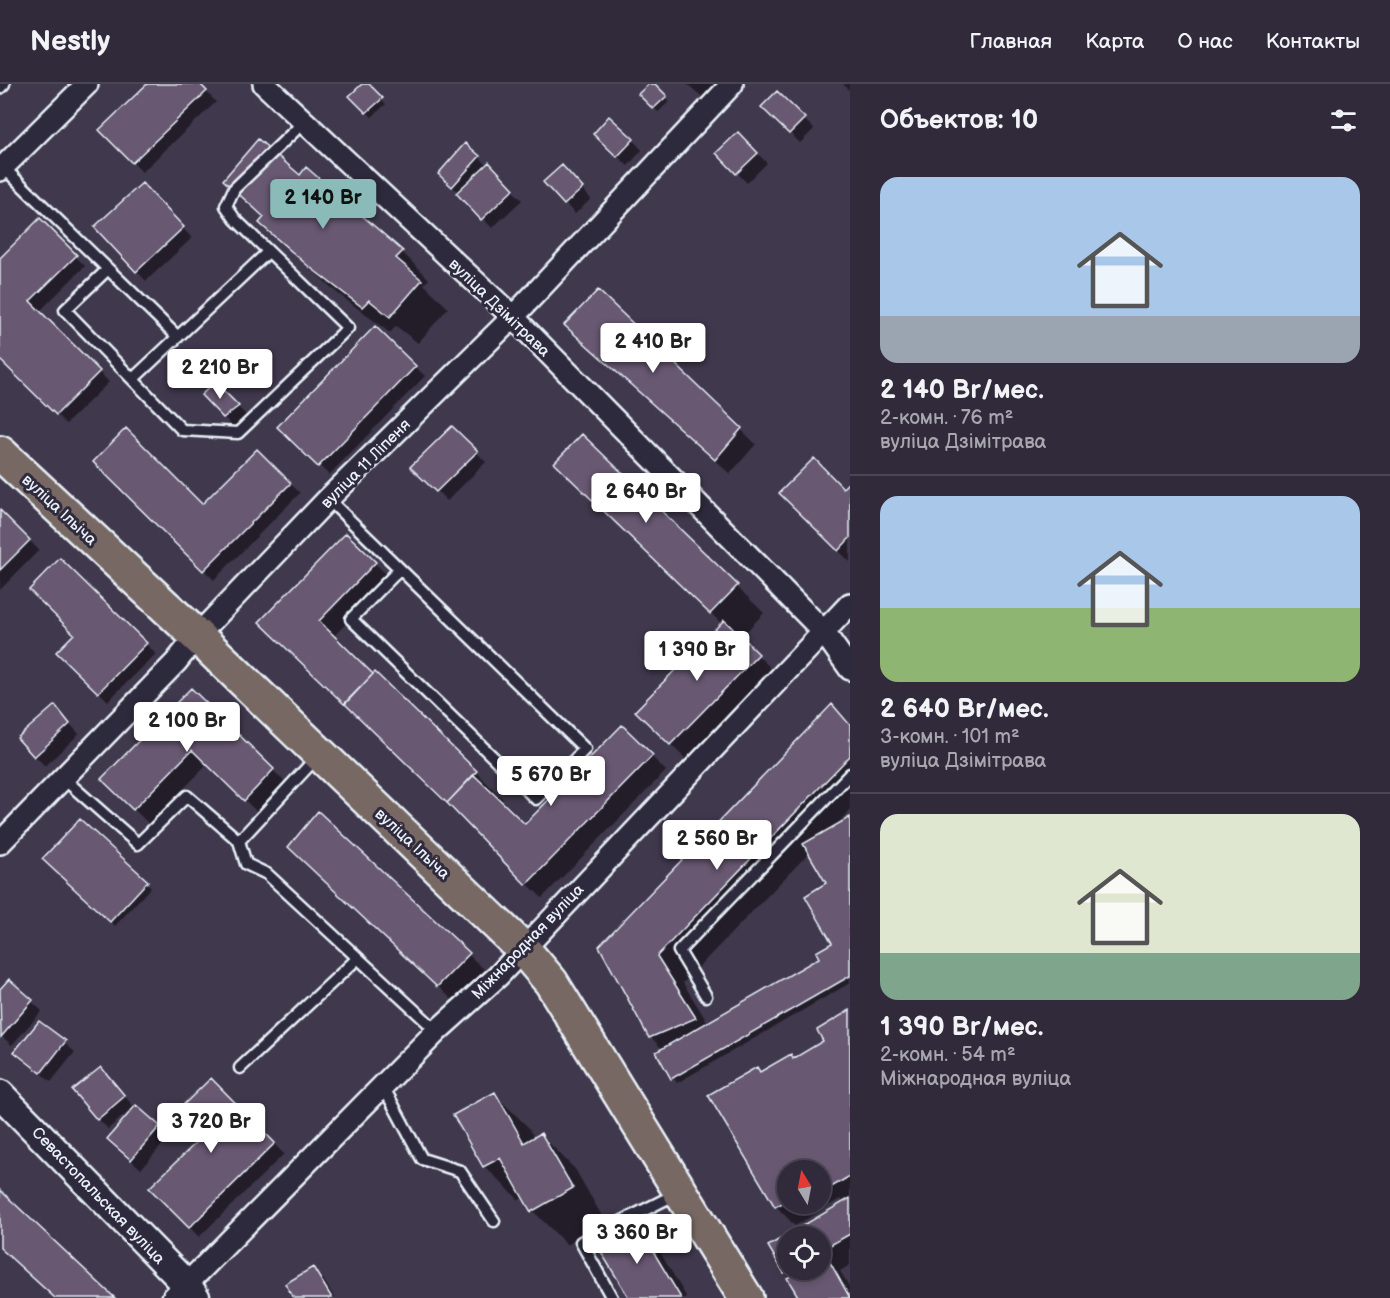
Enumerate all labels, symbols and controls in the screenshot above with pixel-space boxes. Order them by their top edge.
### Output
text: Nestly [30,25,110,58]
text: Главная [969,29,1052,54]
text: Карта [1085,29,1144,54]
text: О нас [1177,29,1233,54]
text: Контакты [1266,29,1360,54]
icon: filters [1327,104,1360,137]
text: Объектов: 10 [880,105,1038,136]
pin: 2 140 Br [261,179,385,230]
text: 2 140 Br [284,186,362,210]
icon: home [1066,216,1174,324]
street label: вуліца Дзімітрава [444,255,554,362]
pin: 2 410 Br [591,323,715,374]
text: 2 410 Br [614,330,692,354]
pin: 2 210 Br [158,349,282,400]
text: 2 210 Br [181,356,259,380]
text: 2 140 Br/мес. [880,375,1044,406]
text: 2-комн. · 76 m² [880,406,1013,430]
street label: вуліца 11 Ліпеня [317,415,415,513]
text: вуліца Дзімітрава [880,430,1046,454]
street label: вуліца Ільіча [18,471,101,550]
pin: 2 640 Br [584,473,708,524]
text: 2 640 Br [605,480,687,504]
icon: home [1066,535,1174,643]
pin: 1 390 Br [635,631,759,682]
text: 1 390 Br [658,638,736,662]
text: 2 640 Br/мес. [880,694,1049,725]
pin: 2 100 Br [125,702,249,753]
text: 2 100 Br [148,709,226,733]
text: 3-комн. · 101 m² [880,725,1020,749]
text: вуліца Дзімітрава [880,749,1046,773]
pin: 5 670 Br [489,756,613,807]
text: 5 670 Br [511,763,591,787]
street label: вуліца Ільіча [371,805,454,884]
pin: 2 560 Br [655,820,779,871]
text: 2 560 Br [677,827,757,851]
icon: home [1066,853,1174,961]
street label: Міжнародная вуліца [468,880,588,1004]
text: 1 390 Br/мес. [880,1012,1043,1043]
text: 2-комн. · 54 m² [880,1043,1016,1067]
text: Міжнародная вуліца [880,1067,1071,1091]
pin: 3 720 Br [149,1103,273,1154]
text: 3 720 Br [171,1110,251,1134]
street label: Севастопальская вуліца [28,1124,169,1269]
north arrow [777,1160,831,1214]
map controls [777,1160,831,1280]
pin: 3 360 Br [575,1214,699,1265]
text: 3 360 Br [597,1221,677,1245]
button: locate [777,1226,831,1280]

